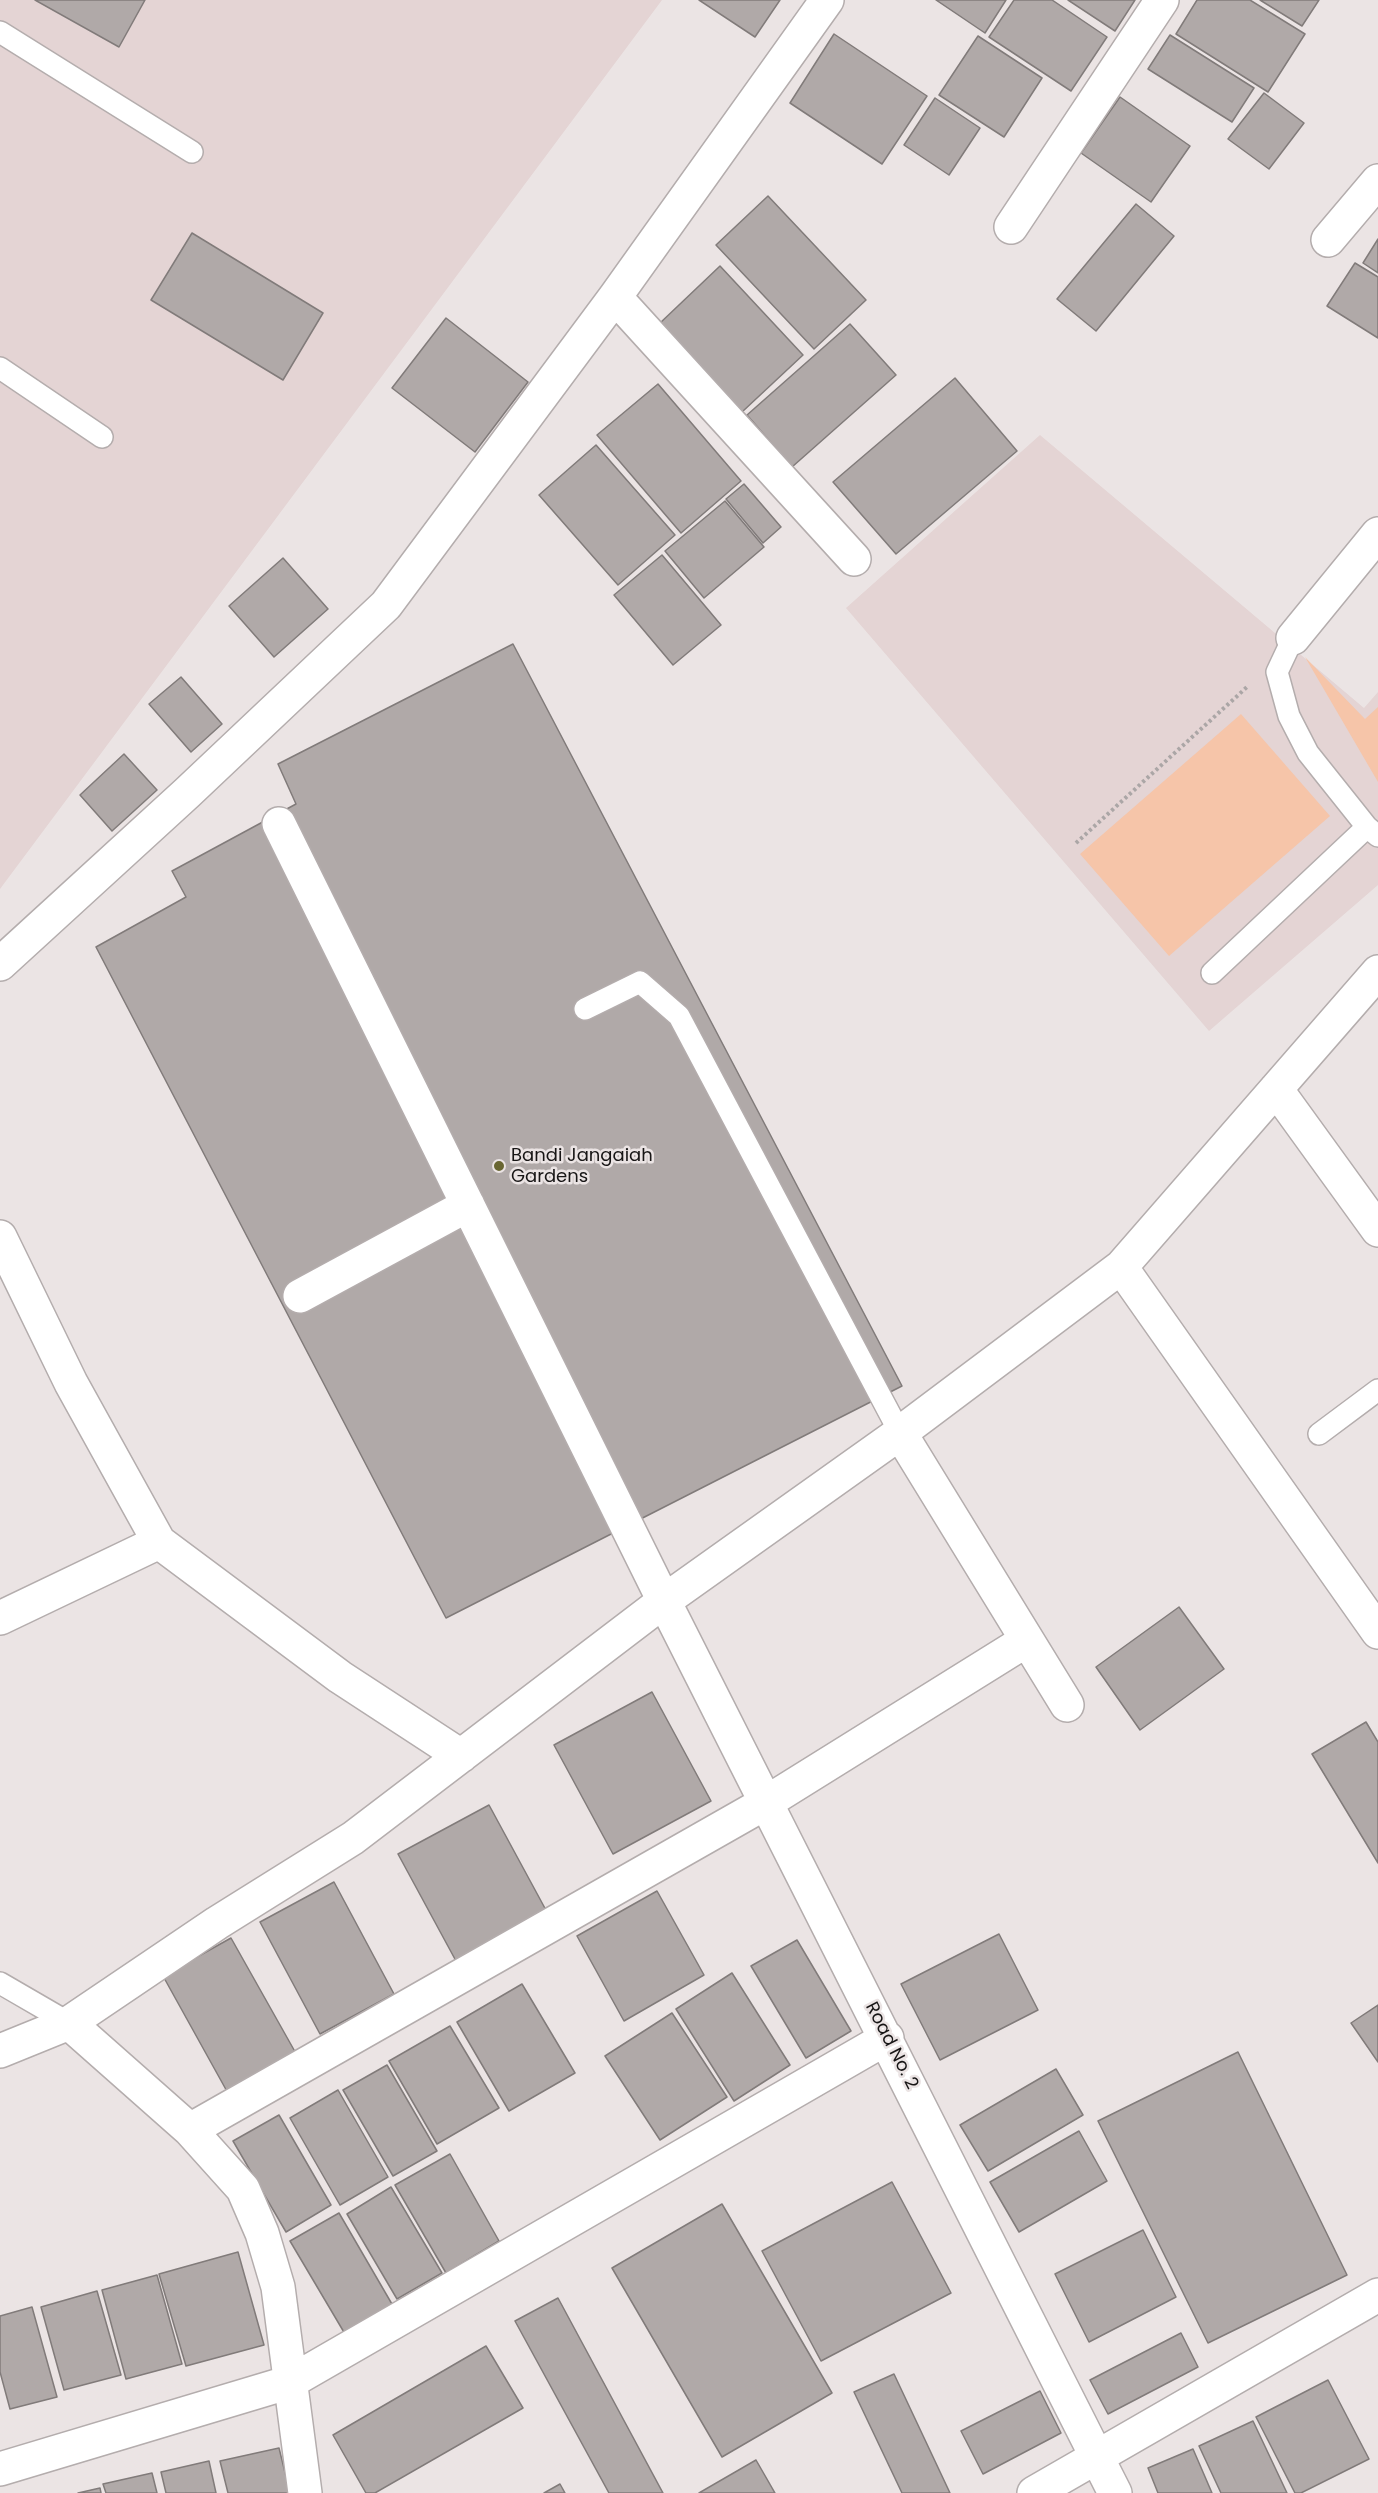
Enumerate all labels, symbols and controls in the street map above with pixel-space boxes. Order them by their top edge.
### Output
place label: Bandi Jangaiah Gardens [511,1145,653,1188]
marker: Bandi Jangaiah Gardens [492,1159,506,1173]
street label: Road No. 2 [860,1999,922,2093]

